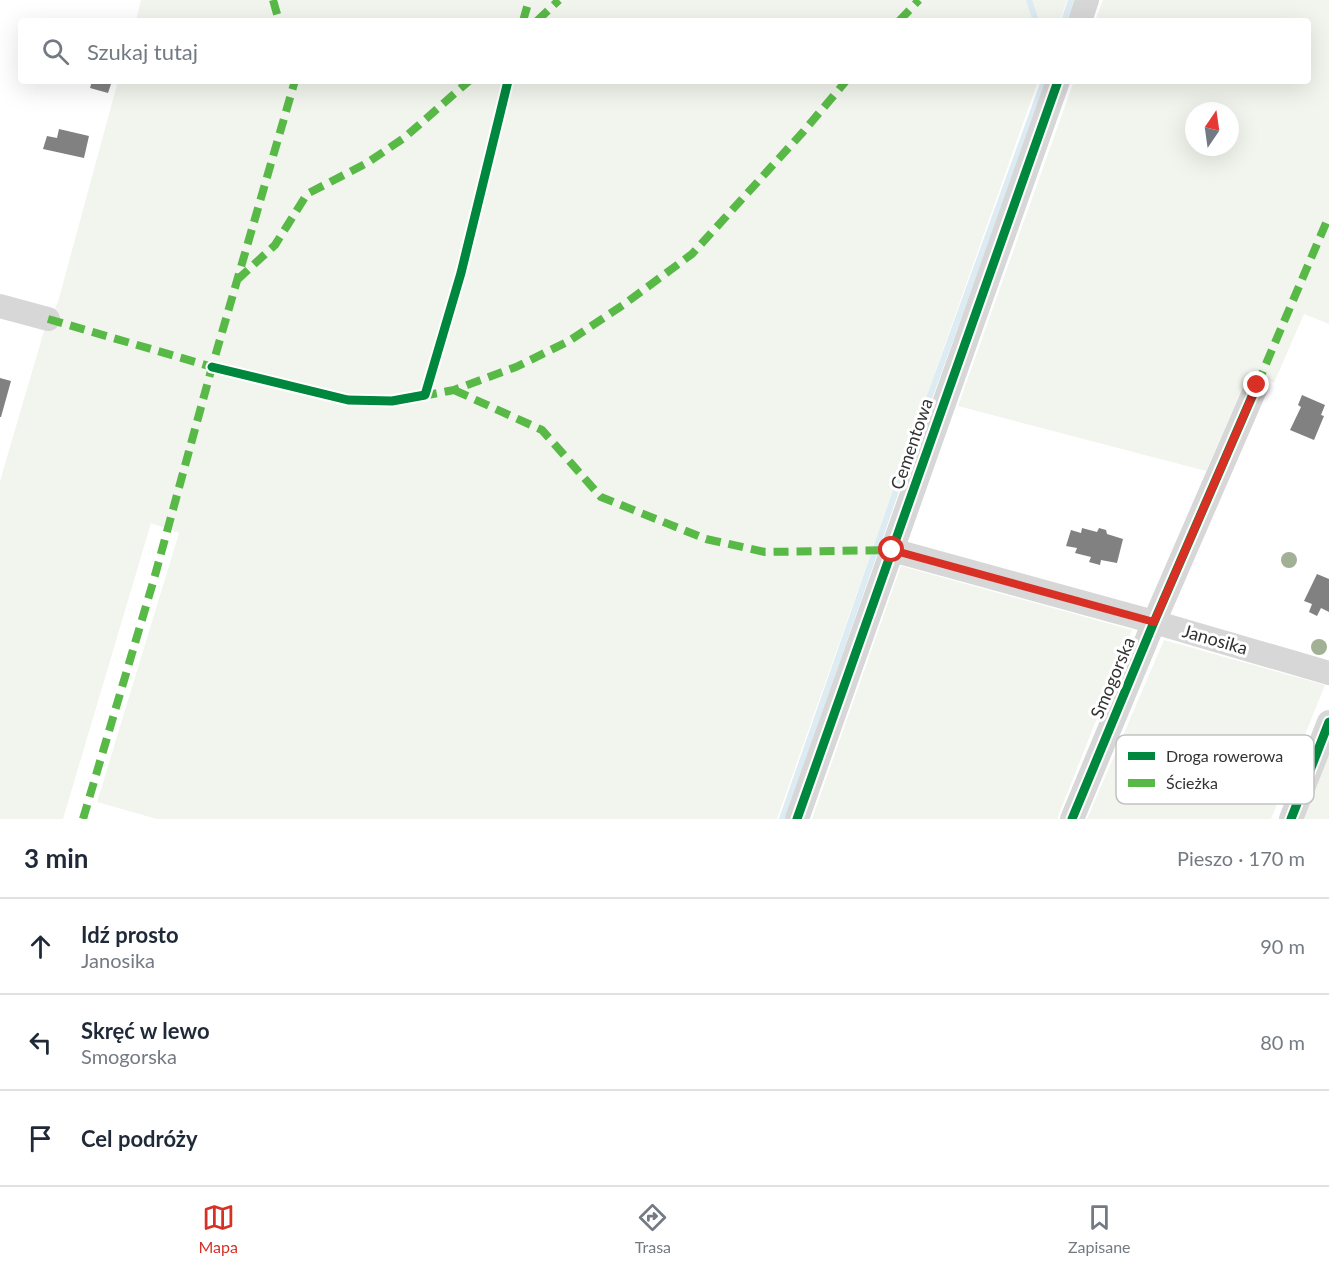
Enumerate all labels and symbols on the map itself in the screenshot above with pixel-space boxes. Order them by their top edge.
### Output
north arrow [1185,102,1239,156]
route end [1243,371,1269,397]
street label: Cementowa [885,395,937,492]
route start [878,536,904,562]
street label: Janosika [1180,619,1250,659]
street label: Smogorska [1085,634,1139,722]
legend [1116,735,1314,804]
text: Droga rowerowa [1166,746,1283,765]
text: Ścieżka [1166,773,1218,792]

